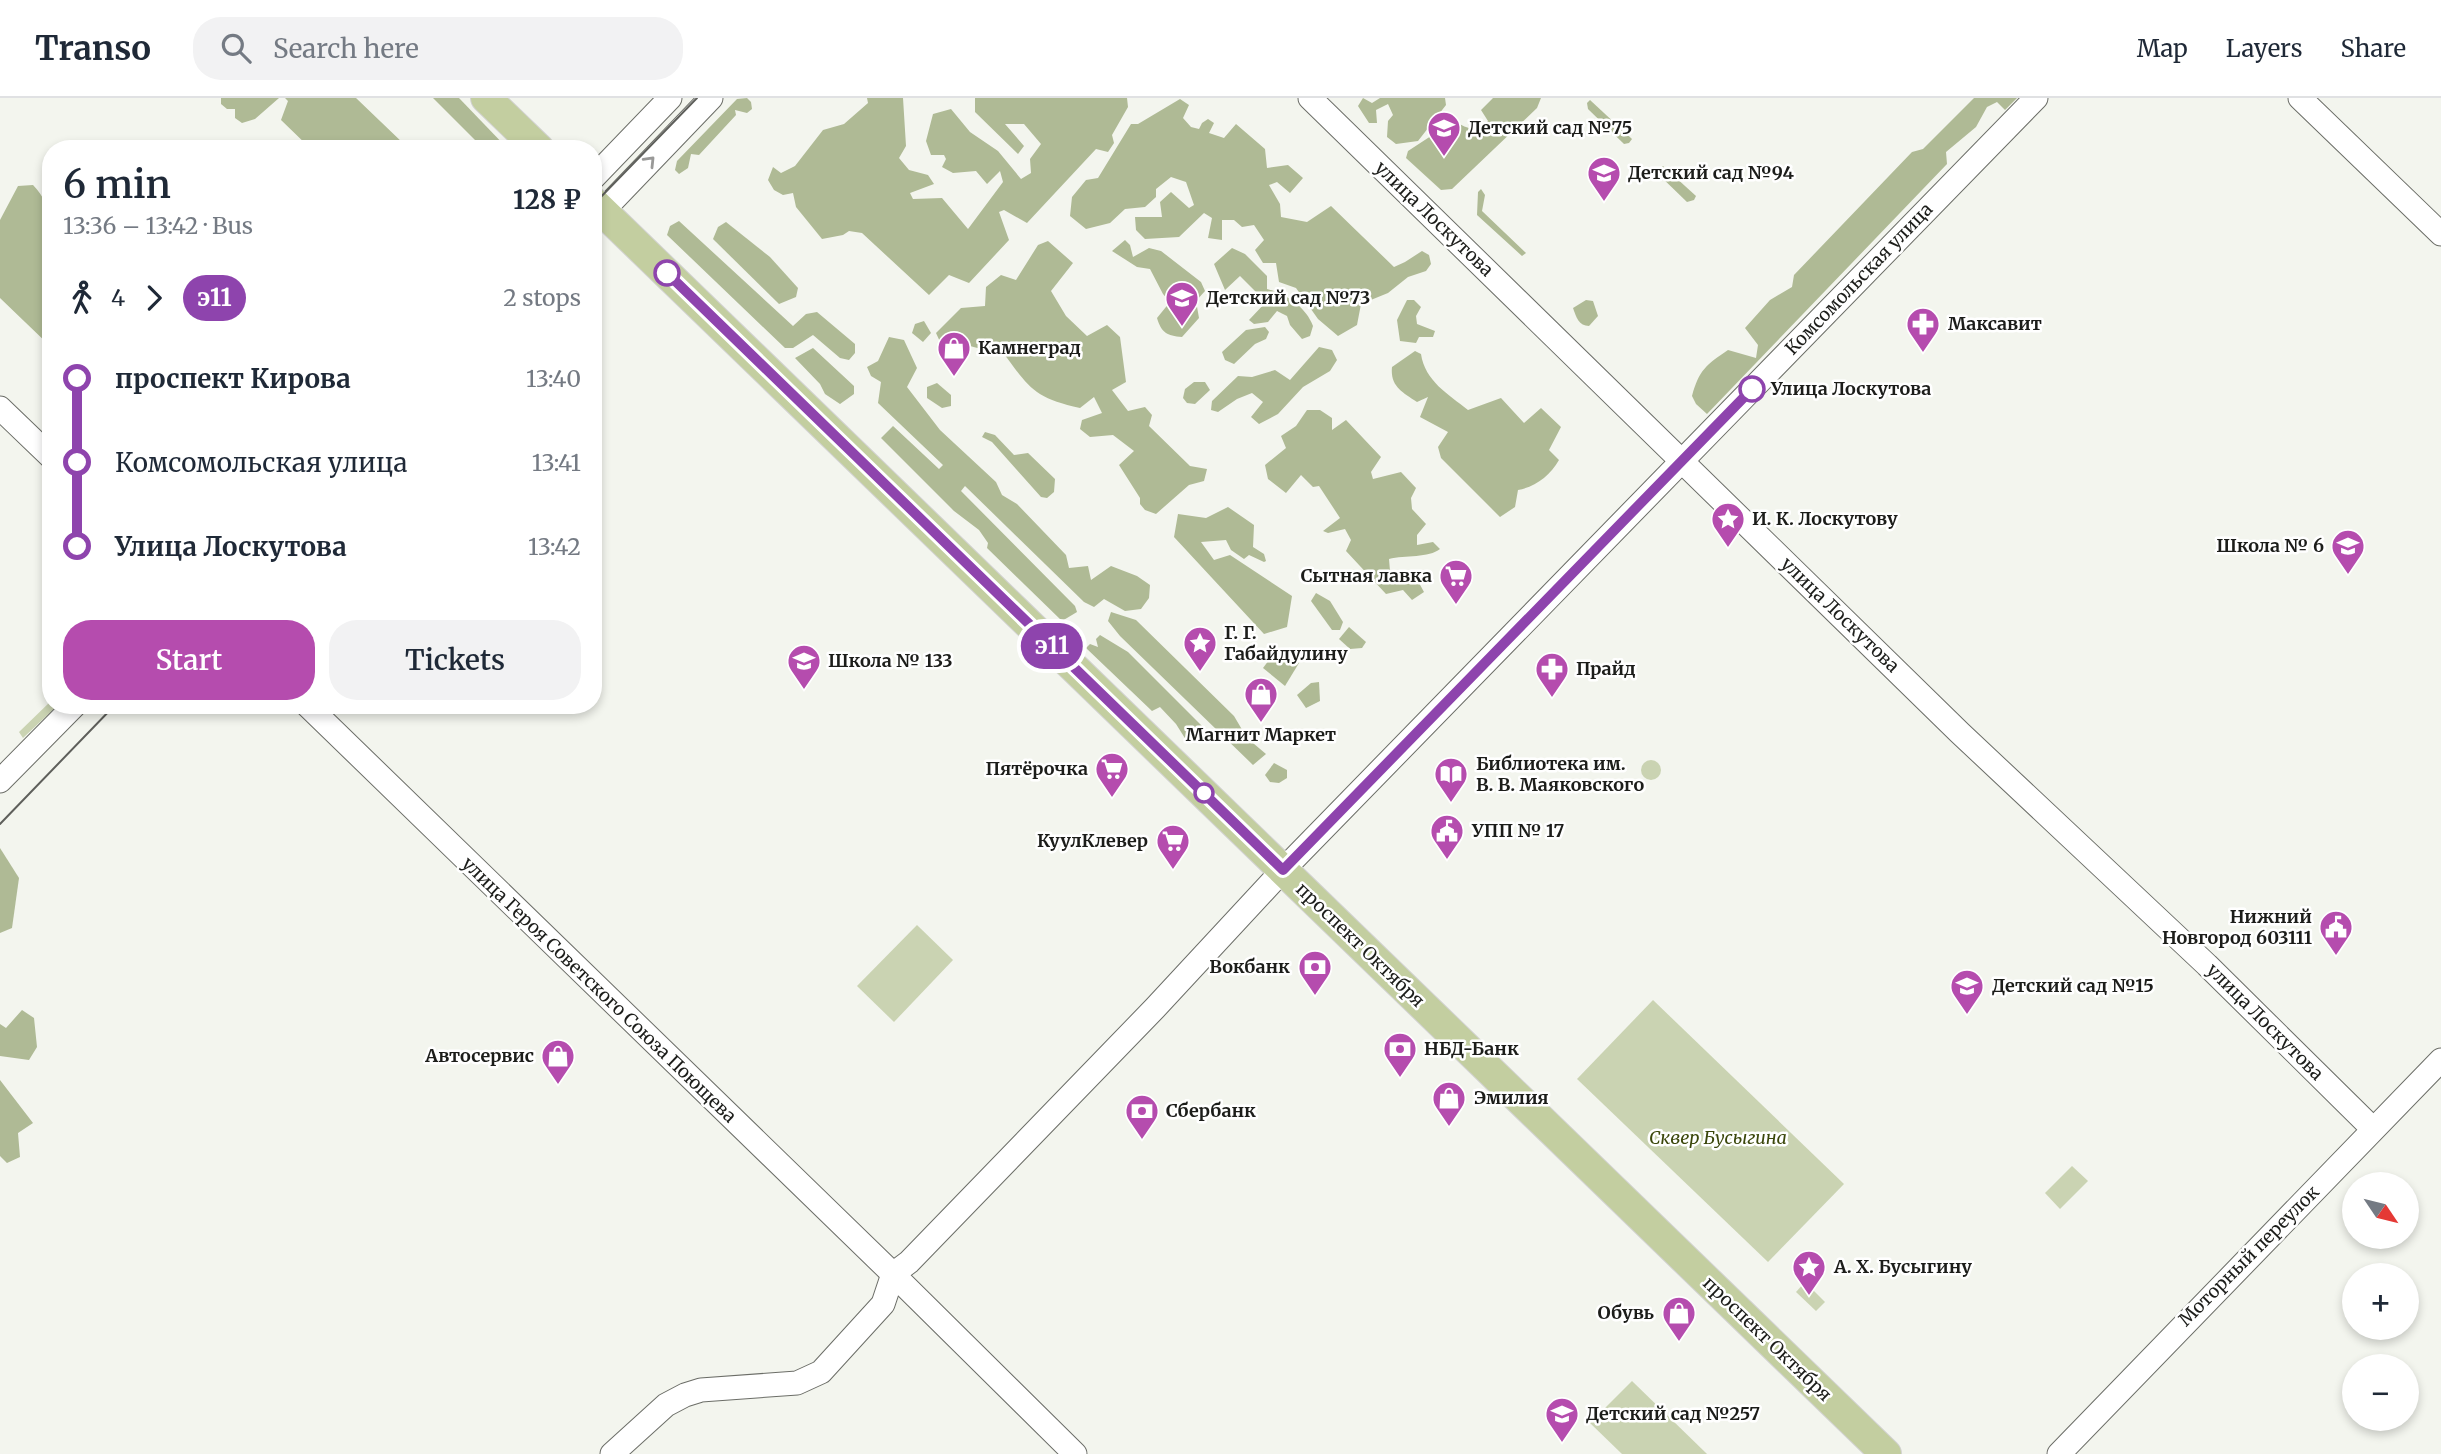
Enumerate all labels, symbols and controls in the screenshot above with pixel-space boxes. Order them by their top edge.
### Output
search box [193,17,683,80]
text: Transo [35,28,151,69]
icon: search [217,29,255,67]
text: Search here [273,32,419,65]
text: Map [2137,33,2188,64]
text: Layers [2226,33,2302,64]
text: Share [2340,33,2406,64]
school or university icon: Детский сад №75 [1425,109,1463,158]
place label: Детский сад №75 [1468,116,1632,139]
school or university icon: Детский сад №94 [1585,154,1623,203]
street label: улица Лоскутова [1370,156,1499,281]
one-way arrow [641,157,654,170]
text: 6 min [63,161,171,208]
place label: Детский сад №94 [1628,161,1794,184]
text: 128 ₽ [513,183,581,216]
street label: Комсомольская улица [1780,198,1937,359]
text: 13:36 – 13:42 · Bus [63,211,253,240]
unlabelled marker [654,260,680,286]
icon: walk [63,279,101,317]
icon: forward [135,279,173,317]
school or university icon: Детский сад №73 [1163,279,1201,328]
text: э11 [197,282,232,313]
text: 4 [111,283,125,312]
text: 2 stops [503,283,581,312]
place label: Детский сад №73 [1206,286,1370,309]
pharmacy icon: Максавит [1904,305,1942,354]
place label: Максавит [1948,312,2042,335]
shop icon: Камнеград [935,329,973,378]
place label: Камнеград [978,336,1081,359]
text: проспект Кирова [115,362,351,395]
text: 13:40 [526,364,581,393]
marker: Улица Лоскутова [1739,376,1765,402]
place label: Улица Лоскутова [1770,377,1931,400]
text: Комсомольская улица [115,446,407,479]
text: 13:41 [532,448,581,477]
place icon: И. К. Лоскутову [1709,500,1747,549]
place label: И. К. Лоскутову [1752,507,1898,530]
school or university icon: Школа № 6 [2329,527,2367,576]
text: Улица Лоскутова [115,530,347,563]
text: 13:42 [528,532,581,561]
place label: Школа № 6 [2216,534,2324,557]
street label: улица Лоскутова [1776,552,1905,677]
supermarket icon: Сытная лавка [1437,557,1475,606]
place label: Сытная лавка [1301,564,1432,587]
button: Start [63,620,315,700]
button: Tickets [329,620,581,700]
place label: Г. Г. Габайдулину [1224,621,1348,665]
line badge: э11 [1012,623,1092,669]
place icon: Г. Г. Габайдулину [1181,624,1219,673]
text: э11 [1035,630,1069,661]
school or university icon: Школа № 133 [785,642,823,691]
place label: Школа № 133 [828,649,953,672]
pharmacy icon: Прайд [1533,650,1571,699]
place label: Прайд [1576,657,1636,680]
shop icon: Магнит Маркет [1242,675,1280,724]
place label: Магнит Маркет [1186,723,1336,746]
supermarket icon: Пятёрочка [1093,750,1131,799]
place label: Библиотека им. В. В. Маяковского [1476,752,1644,796]
library icon: Библиотека им. В. В. Маяковского [1432,755,1470,804]
place label: Пятёрочка [986,757,1088,780]
unlabelled marker [1194,783,1214,803]
public building icon: УПП № 17 [1428,812,1466,861]
place label: УПП № 17 [1471,819,1564,842]
supermarket icon: КуулКлевер [1154,822,1192,871]
place label: КуулКлевер [1037,829,1148,852]
street label: улица Героя Советского Союза Поющева [457,852,742,1128]
street label: проспект Октября [1291,877,1430,1012]
place label: Нижний Новгород 603111 [2162,905,2312,949]
public building icon: Нижний Новгород 603111 [2317,908,2355,957]
bank icon: Вокбанк [1296,948,1334,997]
place label: Вокбанк [1209,955,1290,978]
street label: улица Лоскутова [2202,958,2329,1085]
school or university icon: Детский сад №15 [1948,967,1986,1016]
place label: Детский сад №15 [1992,974,2154,997]
bank icon: НБД-Банк [1381,1030,1419,1079]
shop icon: Автосервис [539,1037,577,1086]
place label: НБД-Банк [1424,1037,1519,1060]
place label: Автосервис [424,1044,534,1067]
shop icon: Эмилия [1430,1079,1468,1128]
place label: Эмилия [1474,1086,1549,1109]
bank icon: Сбербанк [1123,1092,1161,1141]
place label: Сбербанк [1166,1099,1256,1122]
park label: Сквер Бусыгина [1649,1126,1787,1149]
north arrow [2342,1172,2418,1250]
map controls [2342,1172,2419,1431]
street label: Моторный переулок [2173,1180,2324,1331]
place icon: А. Х. Бусыгину [1790,1248,1828,1297]
place label: А. Х. Бусыгину [1833,1255,1972,1278]
button: + [2342,1263,2419,1340]
street label: проспект Октября [1698,1271,1837,1406]
shop icon: Обувь [1660,1294,1698,1343]
place label: Обувь [1598,1301,1655,1324]
button: − [2342,1354,2419,1431]
school or university icon: Детский сад №257 [1543,1395,1581,1444]
place label: Детский сад №257 [1586,1402,1760,1425]

